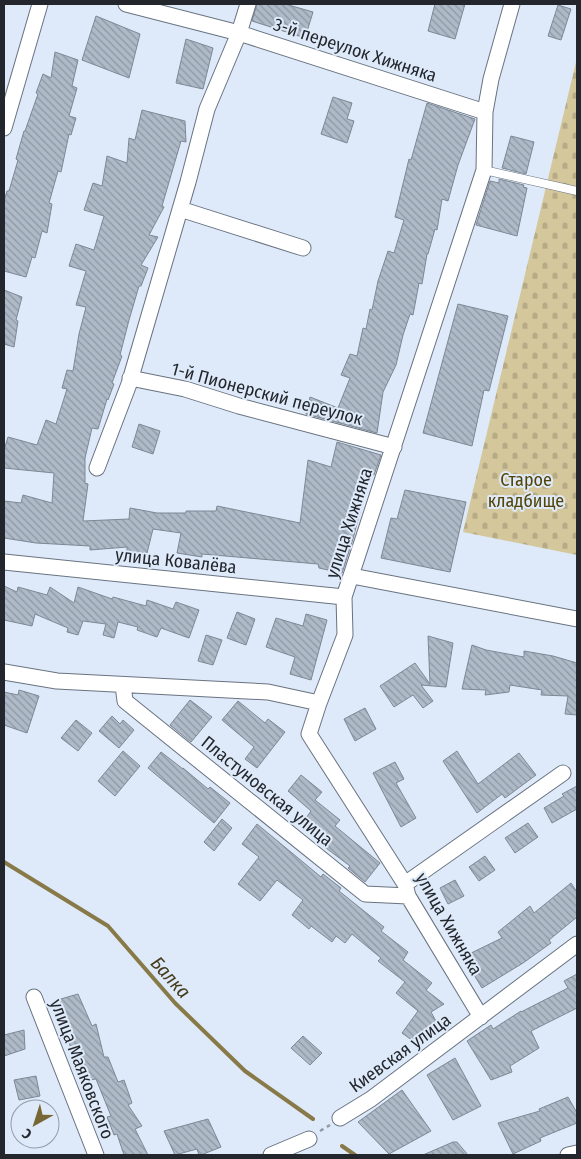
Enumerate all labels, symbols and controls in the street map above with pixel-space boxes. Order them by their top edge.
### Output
street label: 3-й переулок Хижняка [271,13,439,87]
street label: 1-й Пионерский переулок [169,358,366,430]
street label: улица Хижняка [321,465,377,581]
park label: Старое кладбище [488,469,564,512]
street label: улица Ковалёва [114,544,238,578]
street label: Пластуновская улица [197,731,337,851]
street label: улица Хижняка [411,869,487,979]
water label: Балка [146,952,195,1003]
street label: улица Маяковского [45,996,119,1142]
street label: Киевская улица [345,1009,455,1097]
north arrow [10,1099,60,1149]
text: С [18,1124,35,1143]

